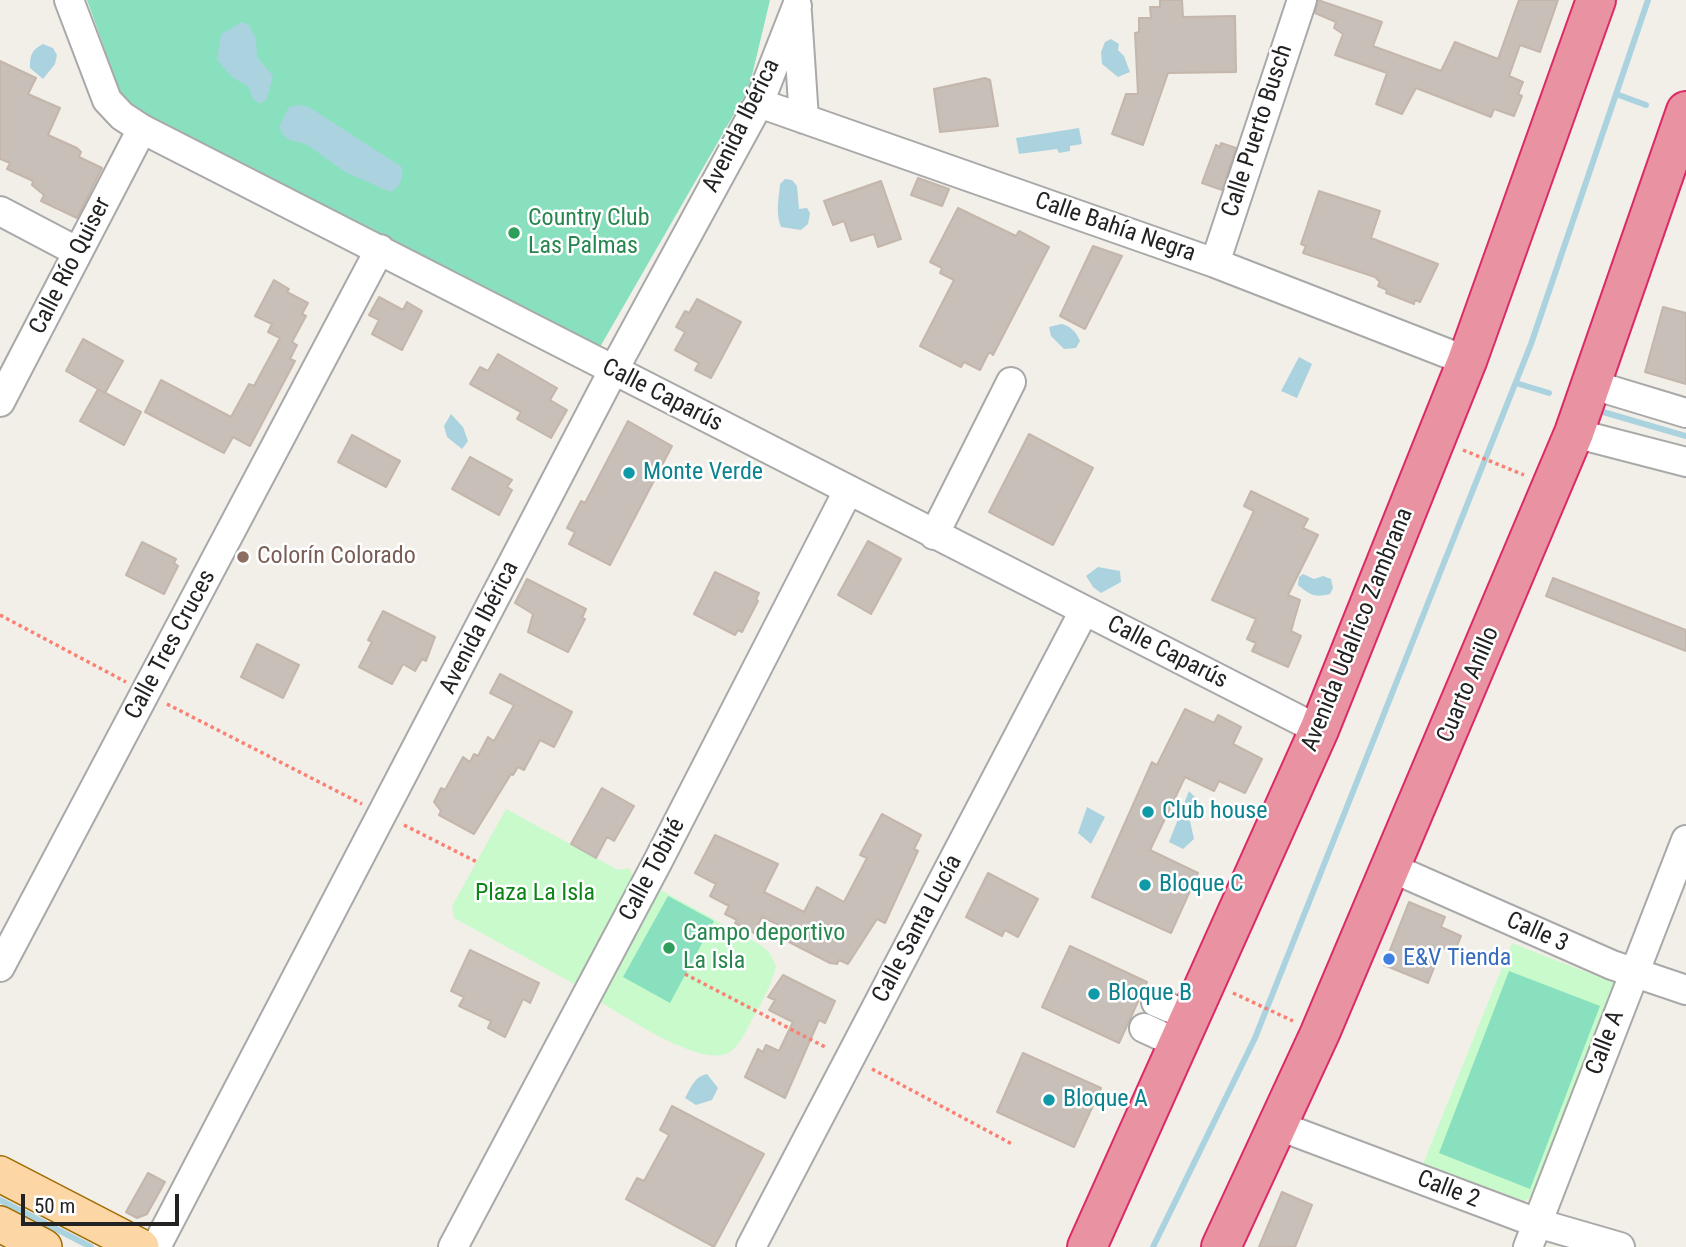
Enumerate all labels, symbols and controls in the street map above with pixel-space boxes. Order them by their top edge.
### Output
street label: Calle Puerto Busch [1217,41,1299,221]
street label: Avenida Ibérica [697,54,787,198]
street label: Calle Bahía Negra [1031,187,1199,269]
street label: Calle Río Quiser [24,193,118,339]
place label: Country Club Las Palmas [528,205,650,261]
marker: Country Club Las Palmas [506,225,522,241]
street label: Calle Caparús [597,353,727,439]
place label: Monte Verde [643,459,763,487]
marker: Monte Verde [621,465,637,481]
street label: Avenida Udalrico Zambrana [1296,504,1420,756]
place label: Colorín Colorado [257,543,416,571]
marker: Colorín Colorado [235,549,251,565]
street label: Avenida Ibérica [434,557,526,699]
street label: Calle Tres Cruces [120,565,222,725]
street label: Calle Caparús [1102,610,1232,696]
street label: Cuarto Anillo [1432,623,1506,747]
place label: Club house [1162,798,1267,826]
marker: Club house [1140,804,1156,820]
street label: Calle Tobité [614,814,692,926]
street label: Calle Santa Lucía [867,850,969,1008]
place label: Bloque C [1159,871,1244,899]
marker: Bloque C [1137,877,1153,893]
park label: Plaza La Isla [475,880,595,908]
street label: Calle 3 [1502,907,1572,959]
place label: Campo deportivo La Isla [683,920,845,976]
marker: Campo deportivo La Isla [661,940,677,956]
place label: E&V Tienda [1403,945,1511,973]
marker: E&V Tienda [1381,951,1397,967]
place label: Bloque B [1108,980,1192,1008]
marker: Bloque B [1086,986,1102,1002]
street label: Calle A [1581,1007,1631,1079]
place label: Bloque A [1063,1086,1148,1114]
marker: Bloque A [1041,1092,1057,1108]
street label: Calle 2 [1413,1165,1483,1215]
scale bar [24,1180,182,1224]
text: 50 m [34,1194,75,1218]

